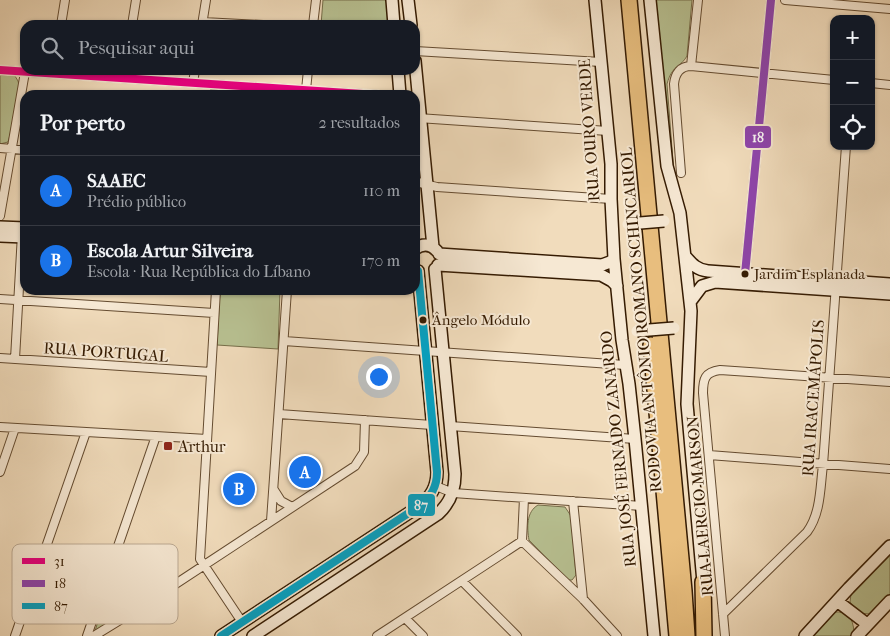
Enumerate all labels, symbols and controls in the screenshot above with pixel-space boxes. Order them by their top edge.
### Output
map controls [830,15,875,150]
button: + [830,15,875,60]
search box [20,20,420,75]
icon: search [38,34,66,62]
text: Pesquisar aqui [78,37,195,59]
street label: RUA OURO VERDE [575,58,603,202]
button: − [830,60,875,105]
button: locate [830,105,875,150]
text: Por perto [40,111,125,135]
text: 2 resultados [319,113,400,132]
line badge: 18 [744,125,772,149]
text: 18 [752,129,764,146]
street label: RODOVIA ANTÔNIO ROMANO SCHINCARIOL [615,146,666,493]
text: SAAEC [87,170,146,192]
text: A [51,181,61,200]
text: 110 m [363,181,400,200]
text: Prédio público [87,192,186,211]
text: Escola Artur Silveira [87,240,253,262]
text: B [51,251,61,270]
text: 170 m [361,251,400,270]
text: Escola · Rua República do Líbano [87,262,311,281]
place label: Jardim Esplanada [753,265,866,283]
marker: Jardim Esplanada [740,269,750,279]
place label: Ângelo Módulo [431,311,530,329]
marker: Ângelo Módulo [418,315,428,325]
street label: RUA IRACEMÁPOLIS [797,319,828,477]
street label: RUA JOSÉ FERNADO ZANARDO [595,330,640,568]
street label: RUA PORTUGAL [43,338,169,366]
your location [366,364,392,390]
street label: RUA LAERCIO MARSON [683,415,717,597]
place label: Arthur [177,437,226,456]
marker: Arthur [162,440,174,452]
pin: A [289,453,321,491]
pin: B [223,470,255,508]
line badge: 87 [407,493,436,517]
text: 87 [414,497,428,514]
legend [12,544,178,624]
text: 31 [54,553,65,570]
text: 18 [54,575,66,592]
text: 87 [54,598,68,615]

